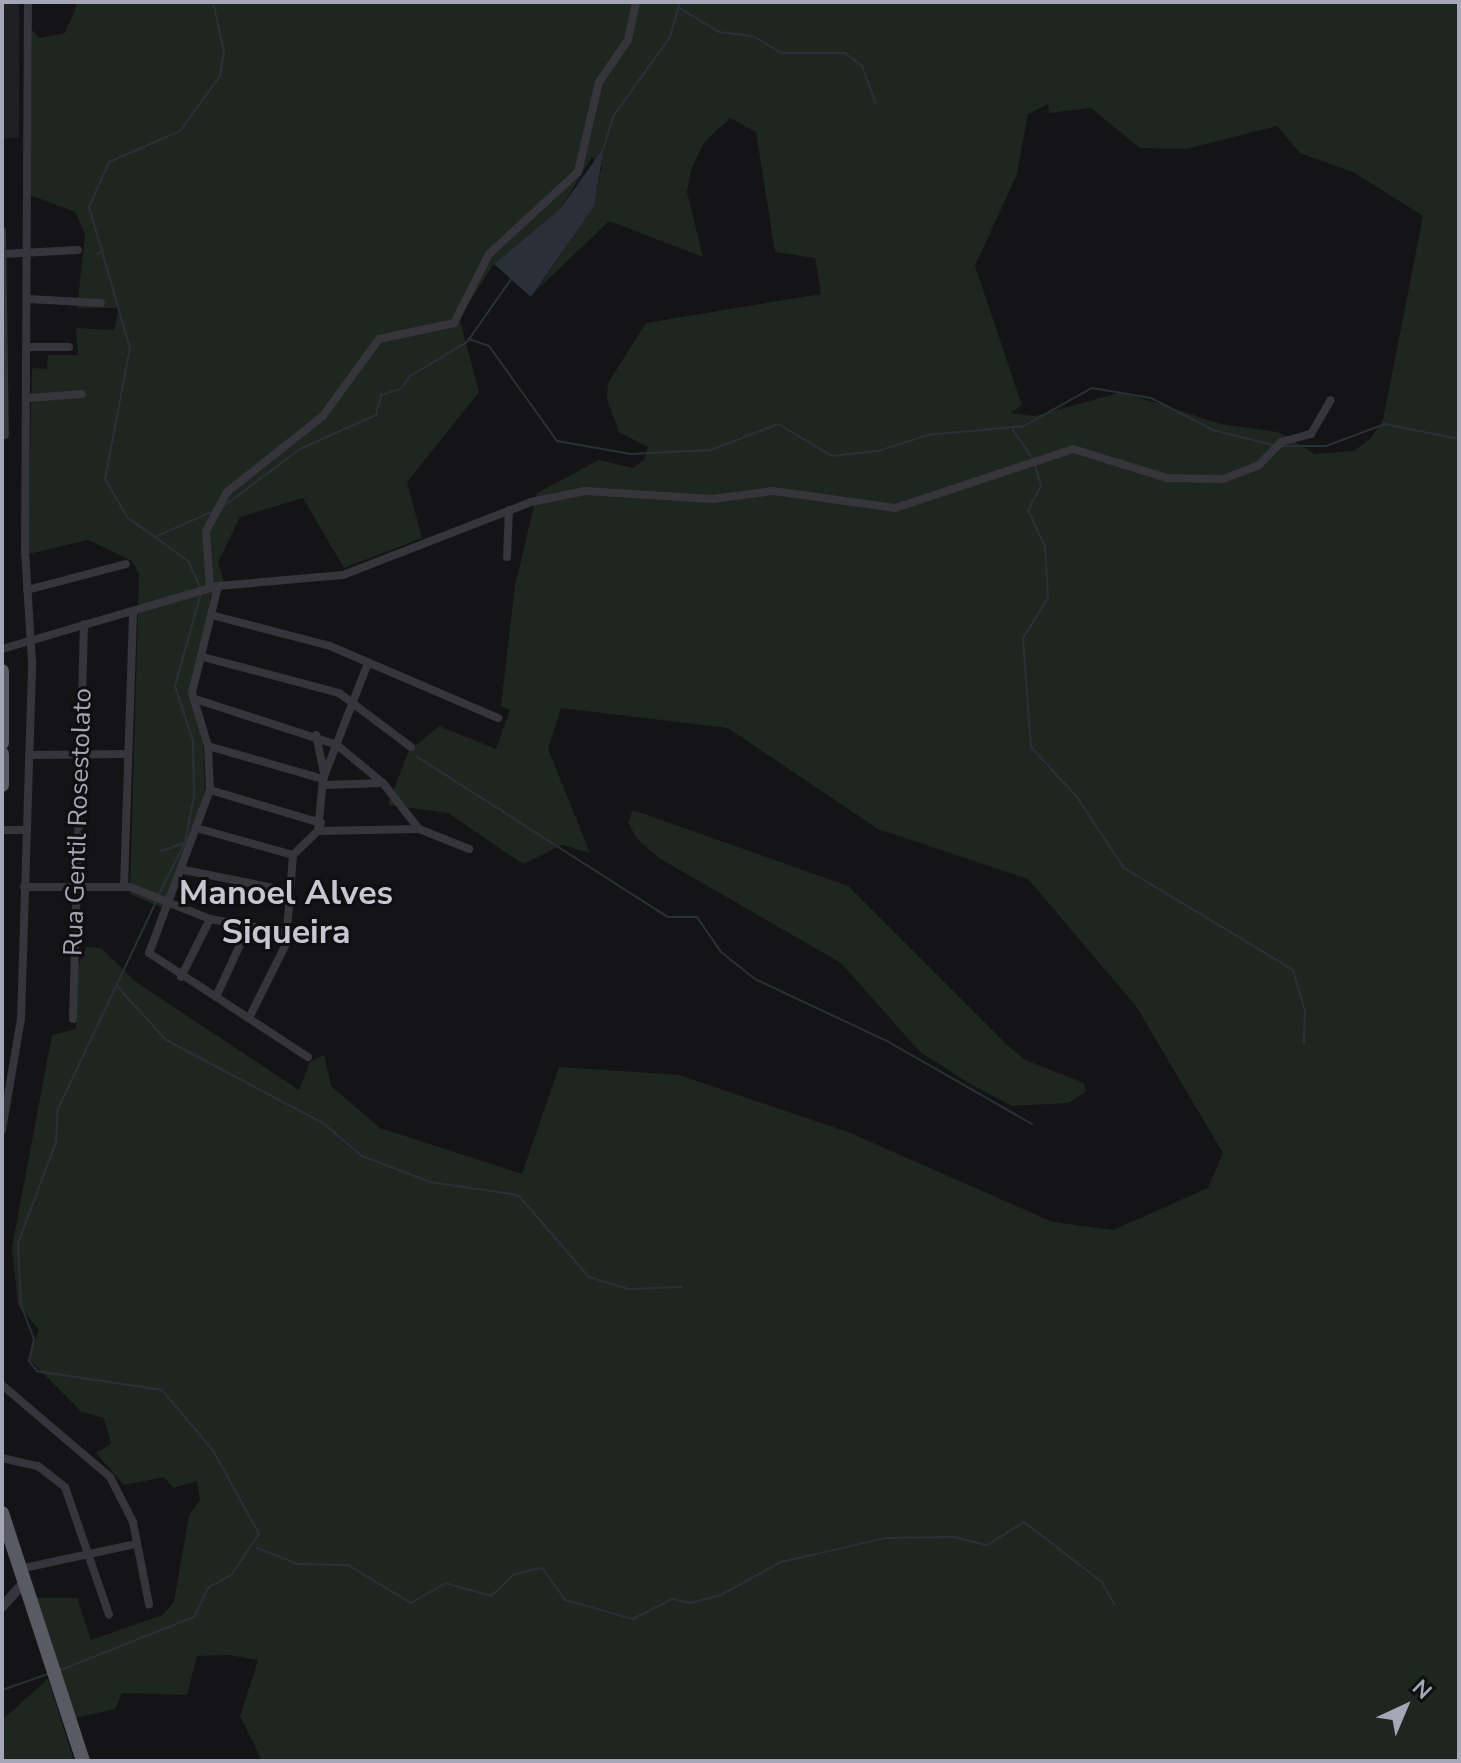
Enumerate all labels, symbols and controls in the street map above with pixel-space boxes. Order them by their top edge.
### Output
street label: Rua Gentil Rosestolato [58,688,98,956]
district label: Manoel Alves Siqueira [179,873,393,952]
north arrow [1365,1667,1445,1747]
text: N [1405,1673,1438,1706]

